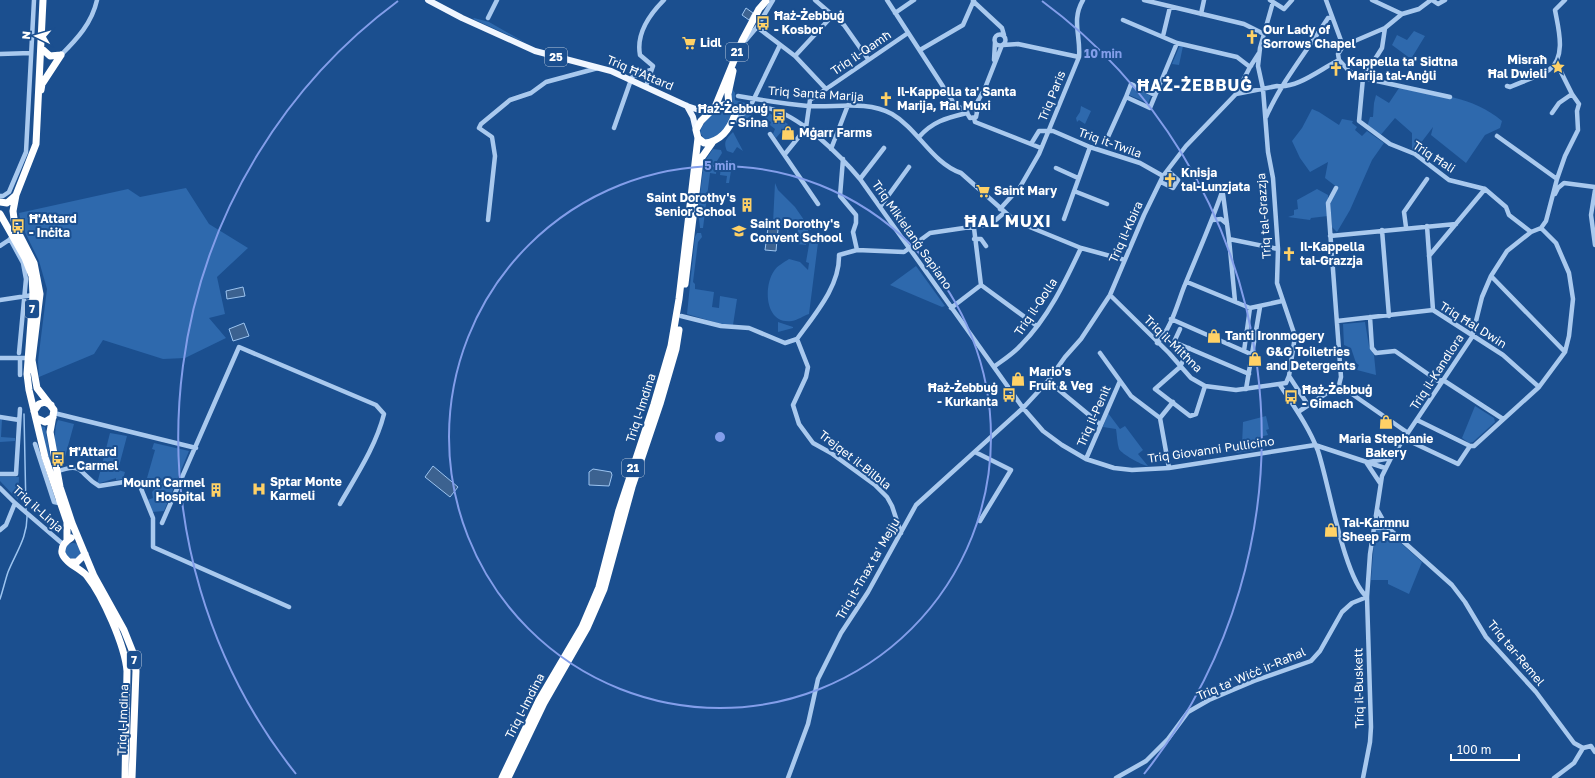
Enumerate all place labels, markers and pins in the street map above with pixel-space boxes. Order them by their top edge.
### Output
place label: Ħaż-Żebbuġ - Kosbor [774,8,844,37]
bus stop icon: Ħaż-Żebbuġ - Kosbor [755,15,771,31]
place label: Our Lady of Sorrows Chapel [1263,22,1355,51]
church icon: Our Lady of Sorrows Chapel [1244,29,1260,45]
supermarket icon: Lidl [681,35,697,51]
place label: Lidl [700,35,722,50]
place label: Misraħ Ħal Dwieli [1488,52,1547,81]
place label: Kappella ta' Sidtna Marija tal-Anġli [1347,54,1458,83]
place icon: Misraħ Ħal Dwieli [1550,59,1566,75]
church icon: Kappella ta' Sidtna Marija tal-Anġli [1328,61,1344,77]
place label: Il-Kappella ta' Santa Marija, Ħal Muxi [897,84,1016,113]
church icon: Il-Kappella ta' Santa Marija, Ħal Muxi [878,91,894,107]
place label: Ħaż-Żebbuġ - Srina [698,101,768,130]
bus stop icon: Ħaż-Żebbuġ - Srina [771,108,787,124]
shop icon: Mġarr Farms [780,125,796,141]
place label: Mġarr Farms [799,125,872,140]
place label: Knisja tal-Lunzjata [1181,165,1250,194]
church icon: Knisja tal-Lunzjata [1162,172,1178,188]
supermarket icon: Saint Mary [975,183,991,199]
place label: Saint Mary [994,183,1058,198]
place label: Saint Dorothy's Senior School [646,190,736,219]
building icon: Saint Dorothy's Senior School [739,197,755,213]
place label: Ħ'Attard - Inċita [29,211,77,240]
place label: Saint Dorothy's Convent School [750,216,843,245]
bus stop icon: Ħ'Attard - Inċita [10,218,26,234]
school or university icon: Saint Dorothy's Convent School [731,223,747,239]
place label: Il-Kappella tal-Grazzja [1300,239,1365,268]
church icon: Il-Kappella tal-Grazzja [1281,246,1297,262]
shop icon: Tanti Ironmogery [1206,328,1222,344]
place label: Tanti Ironmogery [1225,328,1325,343]
place label: G&G Toiletries and Detergents [1266,344,1356,373]
shop icon: G&G Toiletries and Detergents [1247,351,1263,367]
place label: Mario's Fruit & Veg [1029,364,1093,393]
shop icon: Mario's Fruit & Veg [1010,371,1026,387]
place label: Ħaż-Żebbuġ - Kurkanta [928,380,998,409]
place label: Ħaż-Żebbuġ - Gimach [1302,382,1372,411]
bus stop icon: Ħaż-Żebbuġ - Kurkanta [1001,387,1017,403]
bus stop icon: Ħaż-Żebbuġ - Gimach [1283,389,1299,405]
shop icon: Maria Stephanie Bakery [1378,414,1394,430]
centre of rings [713,430,727,444]
place label: Maria Stephanie Bakery [1339,431,1433,460]
place label: Ħ'Attard - Carmel [69,444,118,473]
bus stop icon: Ħ'Attard - Carmel [50,451,66,467]
place label: Sptar Monte Karmeli [270,474,342,503]
place label: Mount Carmel Hospital [123,475,205,504]
hospital icon: Sptar Monte Karmeli [251,481,267,497]
building icon: Mount Carmel Hospital [208,482,224,498]
place label: Tal-Karmnu Sheep Farm [1342,515,1411,544]
shop icon: Tal-Karmnu Sheep Farm [1323,522,1339,538]

